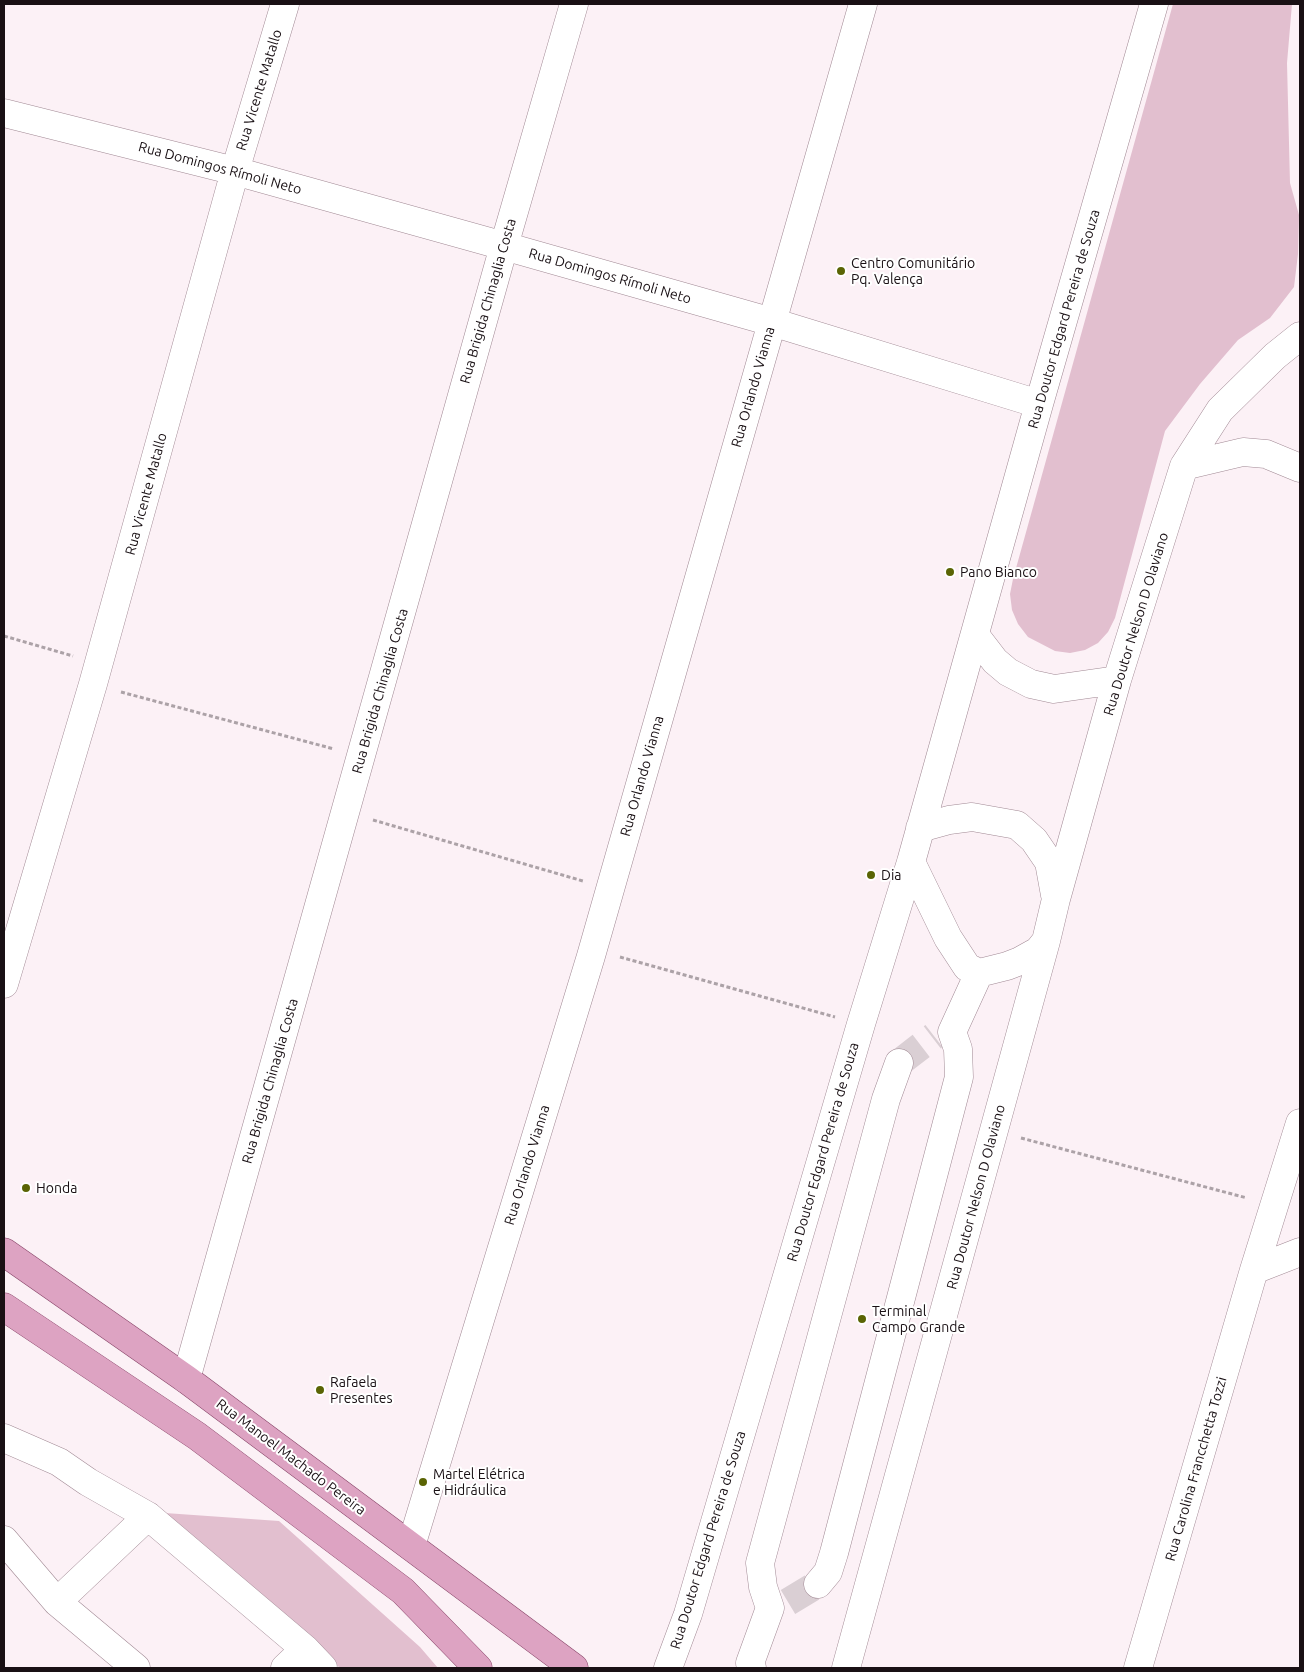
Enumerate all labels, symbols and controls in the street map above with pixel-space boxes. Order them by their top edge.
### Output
street label: Rua Vicente Matallo [233,27,285,153]
street label: Rua Domingos Rímoli Neto [137,138,303,198]
street label: Rua Doutor Edgard Pereira de Souza [1025,207,1103,431]
street label: Rua Brigida Chinaglia Costa [456,217,520,385]
street label: Rua Domingos Rímoli Neto [527,245,693,307]
place label: Centro Comunitário Pq. Valença [851,255,975,288]
marker: Centro Comunitário Pq. Valença [835,265,847,277]
street label: Rua Orlando Vianna [728,325,778,449]
street label: Rua Vicente Matallo [122,431,170,557]
street label: Rua Doutor Nelson D Olaviano [1100,530,1172,718]
place label: Pano Bianco [960,564,1037,580]
marker: Pano Bianco [944,566,956,578]
street label: Rua Brigida Chinaglia Costa [348,607,412,775]
street label: Rua Orlando Vianna [617,714,667,838]
place label: Dia [881,867,901,883]
marker: Dia [865,869,877,881]
street label: Rua Brigida Chinaglia Costa [238,997,302,1165]
street label: Rua Doutor Edgard Pereira de Souza [784,1040,862,1264]
street label: Rua Orlando Vianna [501,1103,553,1227]
street label: Rua Doutor Nelson D Olaviano [943,1103,1009,1291]
place label: Honda [36,1180,77,1196]
marker: Honda [20,1182,32,1194]
place label: Terminal Campo Grande [872,1303,965,1335]
marker: Terminal Campo Grande [856,1313,868,1325]
place label: Rafaela Presentes [330,1374,392,1406]
street label: Rua Carolina Francchetta Tozzi [1162,1375,1230,1563]
marker: Rafaela Presentes [314,1384,326,1396]
street label: Rua Manoel Machado Pereira [213,1395,369,1519]
street label: Rua Doutor Edgard Pereira de Souza [667,1429,749,1651]
place label: Martel Elétrica e Hidráulica [433,1466,525,1498]
marker: Martel Elétrica e Hidráulica [417,1476,429,1488]

